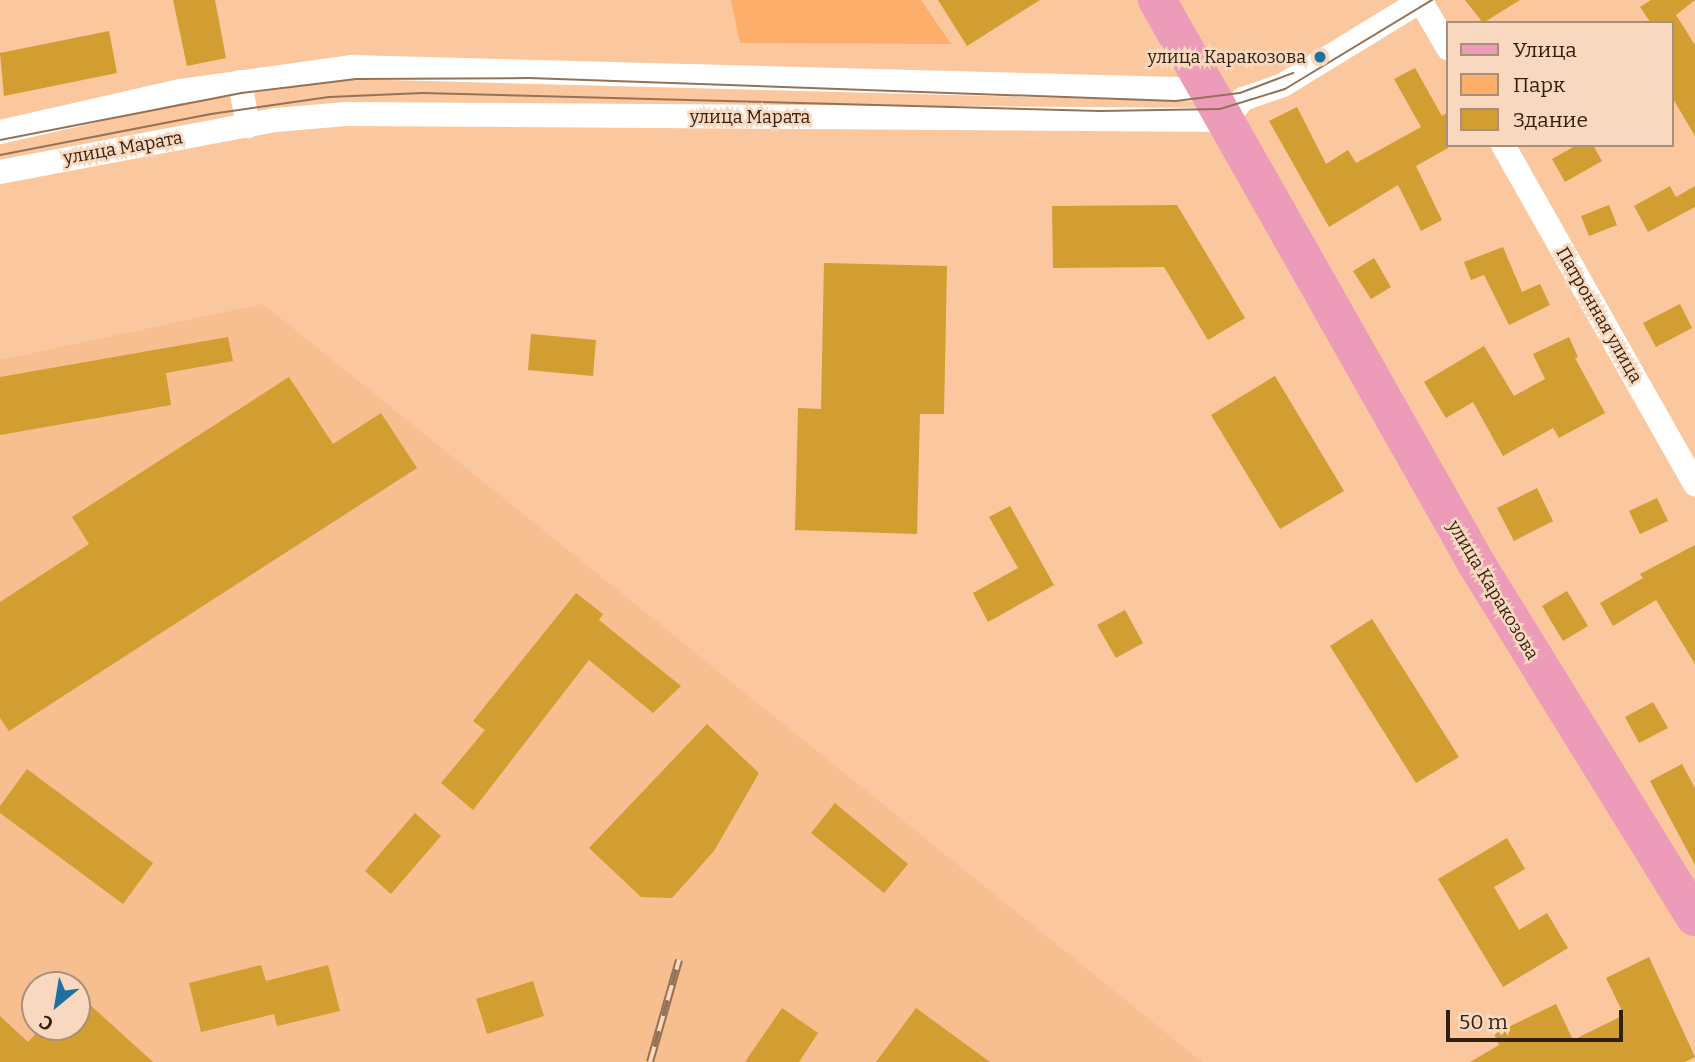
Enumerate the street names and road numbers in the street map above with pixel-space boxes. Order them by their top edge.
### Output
street label: улица Марата [690,106,810,128]
street label: улица Марата [62,127,184,169]
street label: Патронная улица [1551,243,1647,387]
street label: улица Каракозова [1443,516,1543,664]

